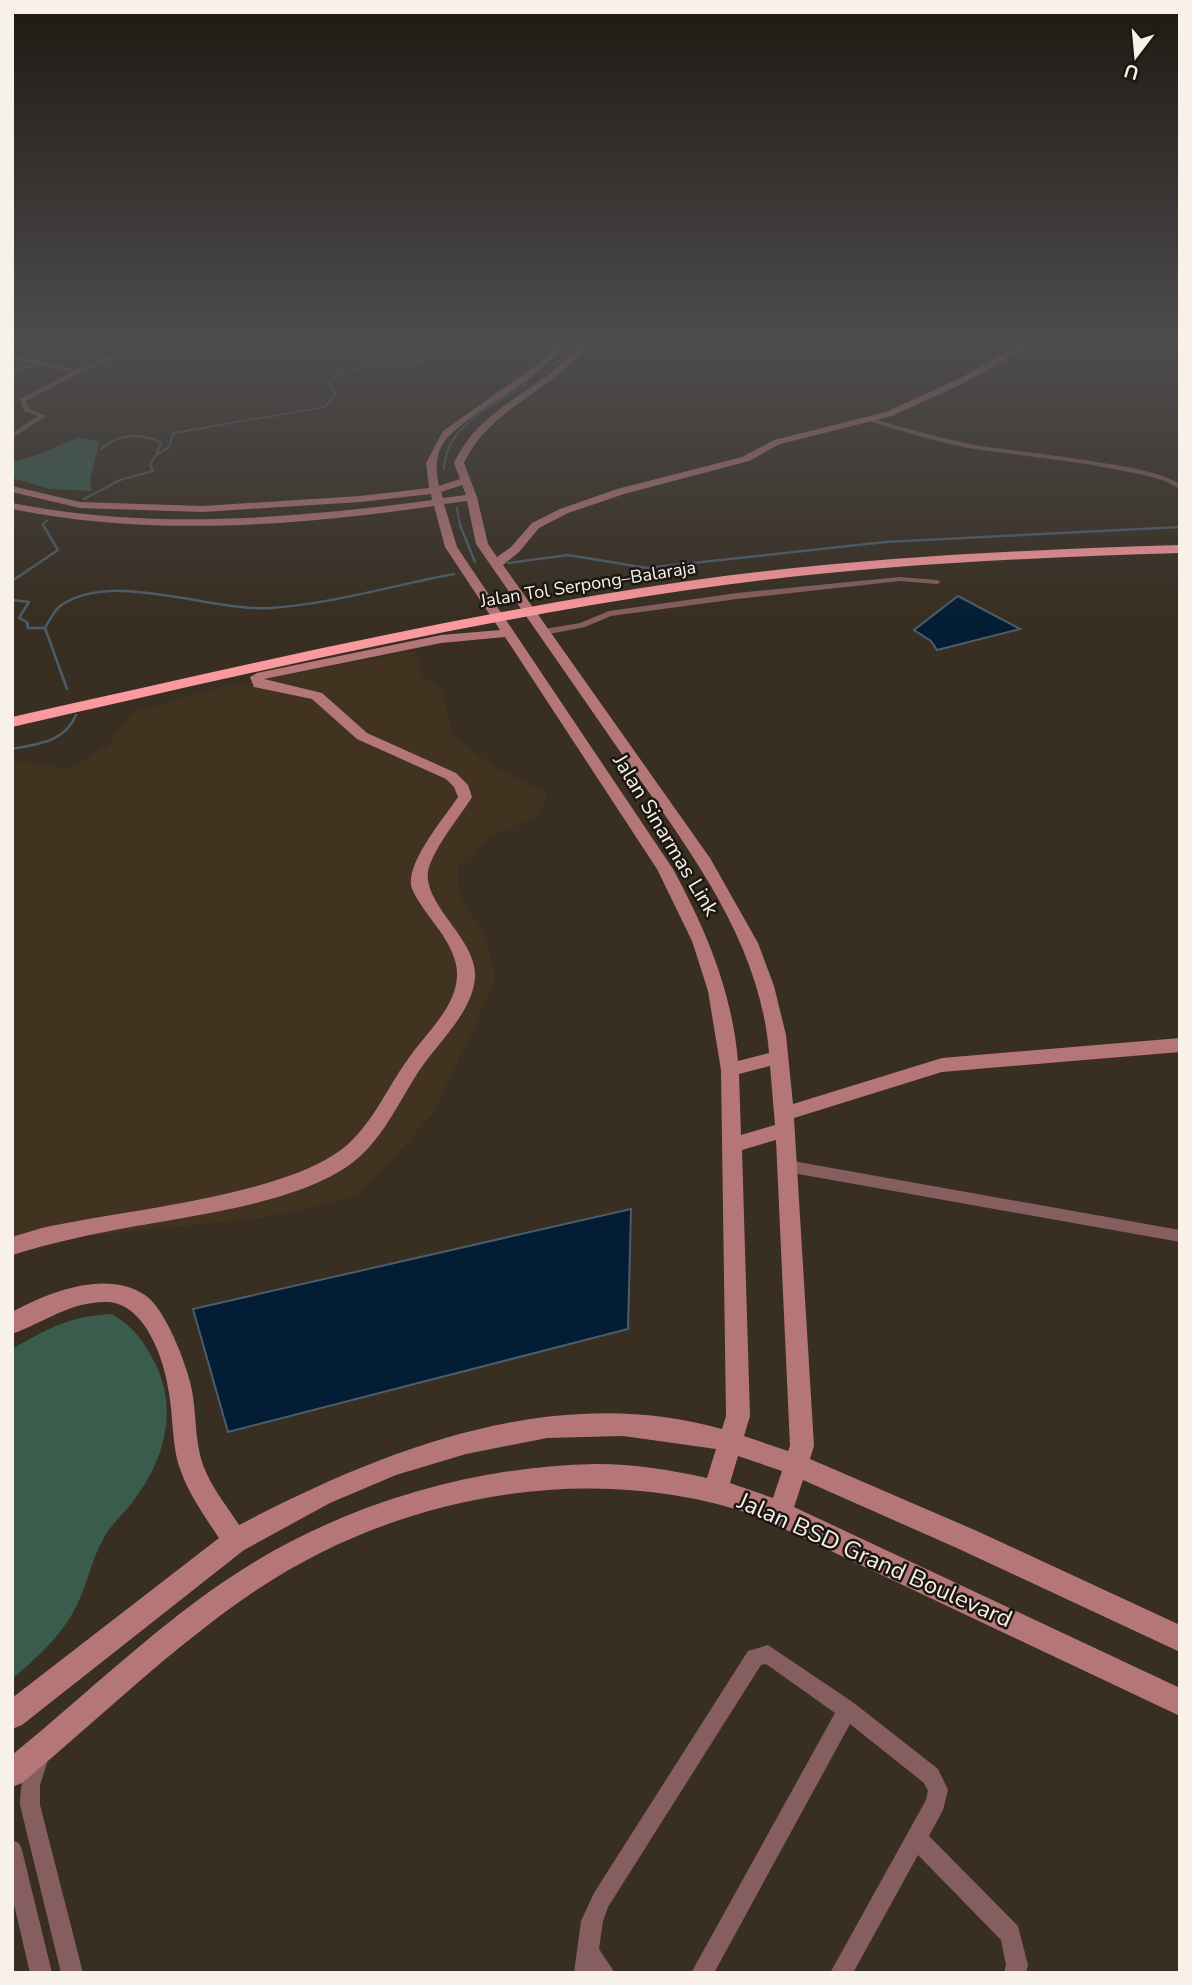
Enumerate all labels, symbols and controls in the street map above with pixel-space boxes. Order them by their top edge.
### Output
north arrow [1101,21,1171,91]
text: U [1121,57,1142,86]
street label: Jalan Tol Serpong–Balaraja [477,555,698,613]
street label: Jalan Sinarmas Link [606,748,726,922]
street label: Jalan BSD Grand Boulevard [732,1484,1017,1635]

